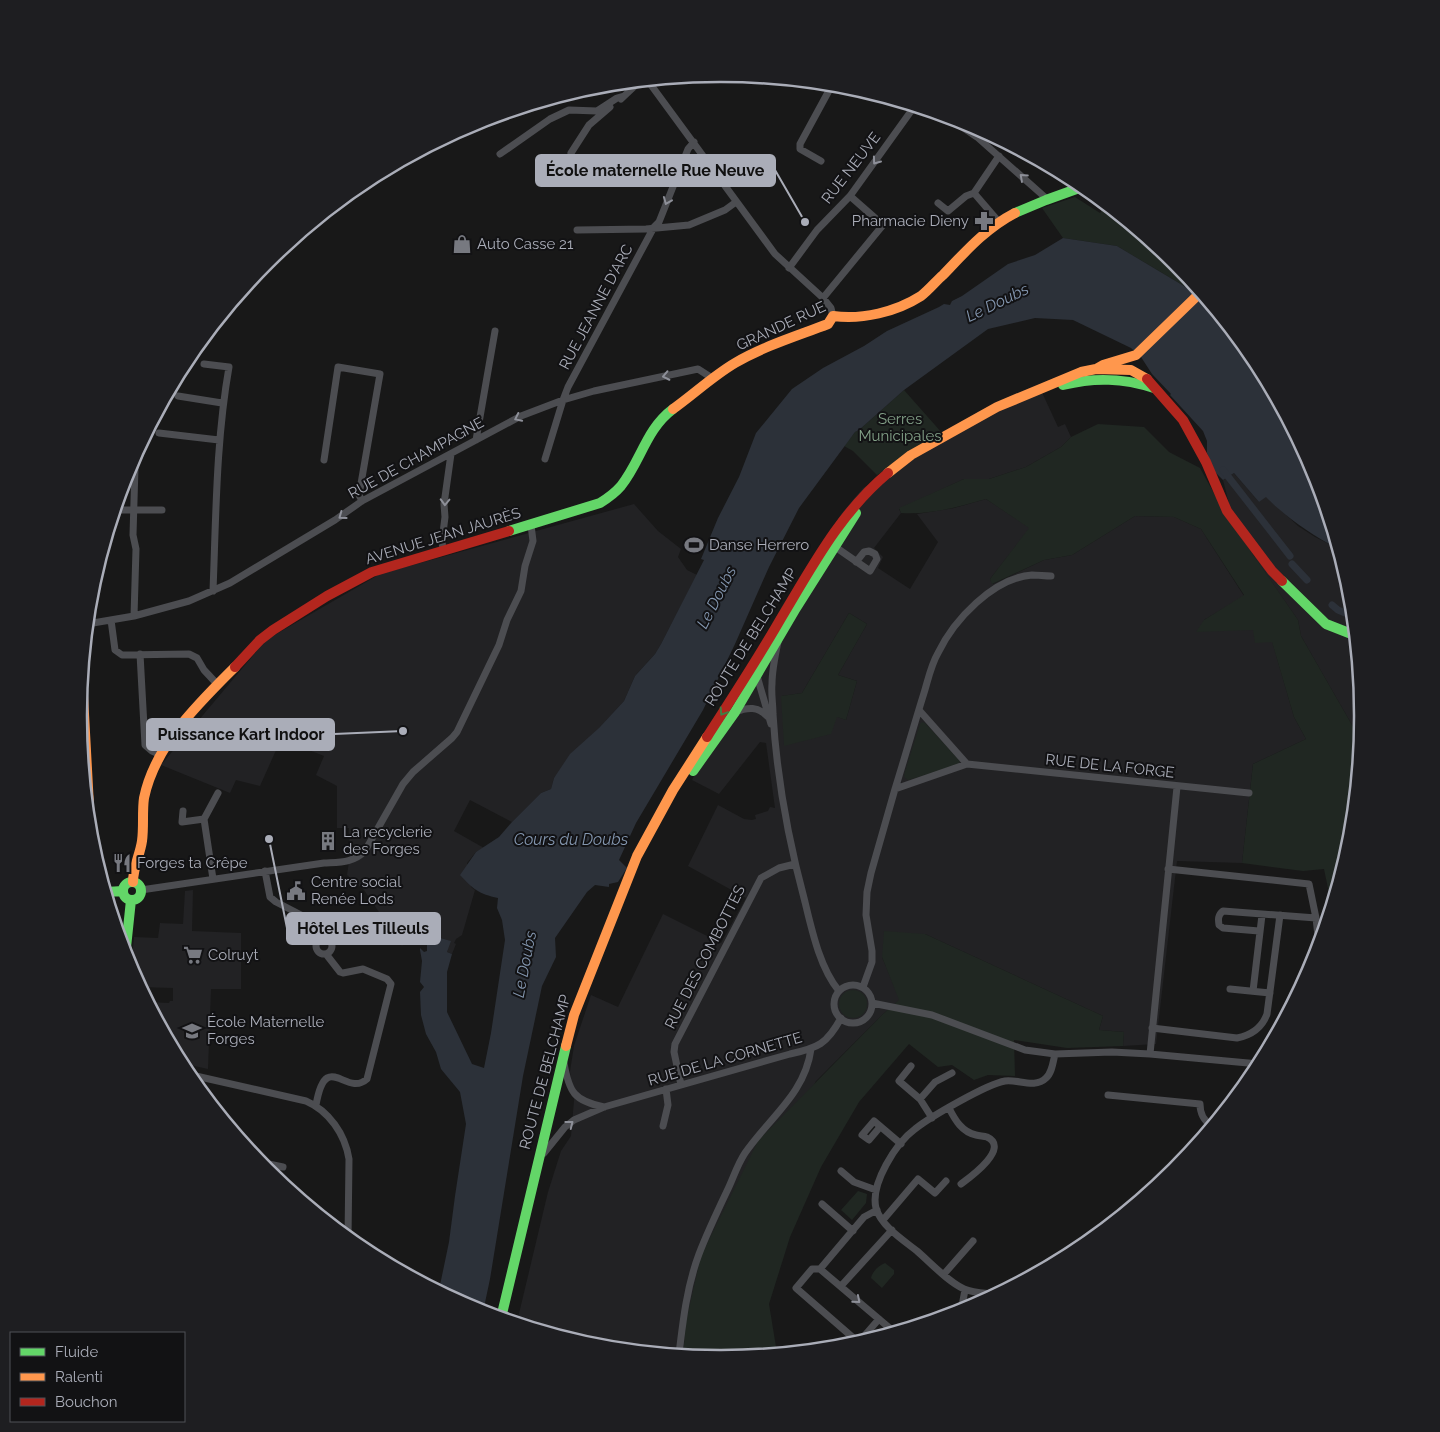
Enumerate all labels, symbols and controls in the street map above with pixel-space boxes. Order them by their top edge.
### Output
street label: RUE NEUVE [818,129,884,207]
callout: École maternelle Rue Neuve [536,155,775,186]
one-way arrow [873,155,882,165]
text: École maternelle Rue Neuve [546,160,765,180]
one-way arrow [1020,174,1029,183]
one-way arrow [663,196,673,205]
pharmacy icon: Pharmacie Dieny [973,210,995,232]
place label: Pharmacie Dieny [852,212,969,230]
shop icon: Auto Casse 21 [451,233,473,255]
place label: Auto Casse 21 [477,235,574,253]
street label: RUE JEANNE D'ARC [555,241,637,373]
water label: Le Doubs [963,279,1032,326]
street label: GRANDE RUE [734,298,828,354]
one-way arrow [662,370,671,380]
park label: Serres Municipales [858,410,942,445]
one-way arrow [514,412,523,422]
street label: RUE DE CHAMPAGNE [345,413,487,503]
one-way arrow [440,498,451,506]
street label: AVENUE JEAN JAURÈS [363,504,523,568]
one-way arrow [339,510,348,518]
sports icon: Danse Herrero [683,534,705,556]
place label: Danse Herrero [709,536,809,554]
water label: Le Doubs [693,562,740,632]
street label: ROUTE DE BELCHAMP [701,565,801,709]
one-way arrow [720,706,729,715]
callout: Puissance Kart Indoor [147,719,334,750]
text: Puissance Kart Indoor [157,725,325,744]
street label: RUE DE LA FORGE [1045,750,1175,782]
place label: La recyclerie des Forges [343,823,432,858]
building icon: La recyclerie des Forges [317,830,339,852]
water label: Cours du Doubs [514,830,629,849]
restaurant icon: Forges ta Crêpe [111,852,133,874]
place label: Forges ta Crêpe [137,854,248,872]
place label: Centre social Renée Lods [311,873,402,908]
public building icon: Centre social Renée Lods [285,880,307,902]
street label: RUE DES COMBOTTES [661,882,749,1032]
callout: Hôtel Les Tilleuls [287,913,440,944]
text: Hôtel Les Tilleuls [297,919,429,938]
water label: Le Doubs [509,929,540,999]
supermarket icon: Colruyt [182,944,204,966]
place label: Colruyt [208,946,259,964]
street label: ROUTE DE BELCHAMP [516,993,574,1151]
place label: École Maternelle Forges [207,1013,325,1048]
school or university icon: École Maternelle Forges [181,1020,203,1042]
street label: RUE DE LA CORNETTE [646,1028,804,1090]
one-way arrow [564,1121,574,1130]
one-way arrow [851,1294,860,1303]
legend [10,1332,185,1422]
text: Fluide [55,1343,98,1361]
text: Ralenti [55,1368,103,1386]
text: Bouchon [55,1393,117,1411]

